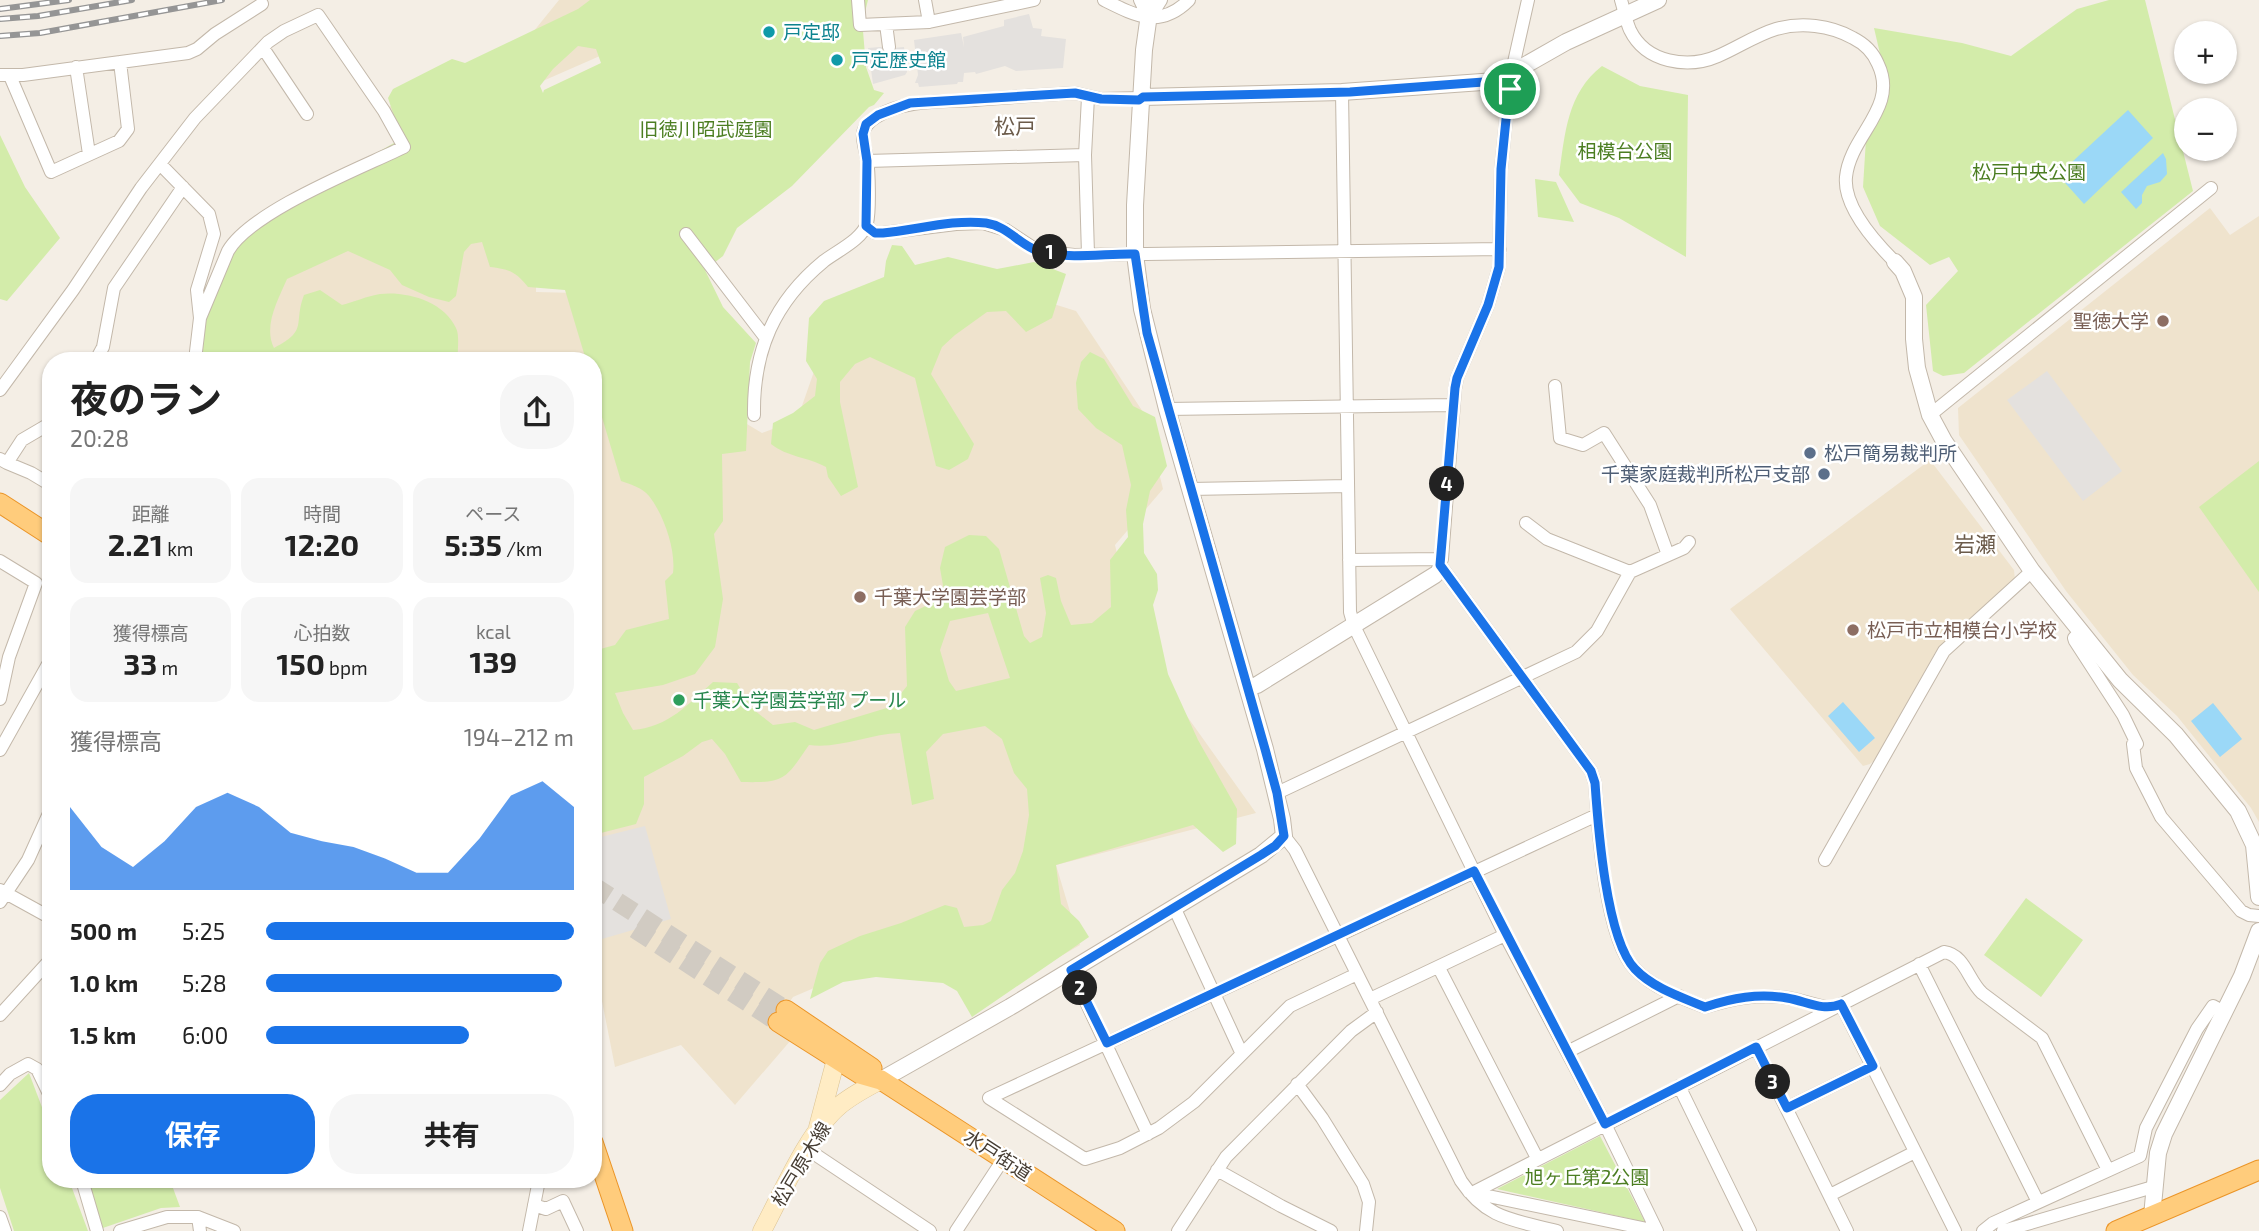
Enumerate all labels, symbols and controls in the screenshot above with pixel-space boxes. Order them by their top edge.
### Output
place label: 戸定邸 [783,20,840,43]
map controls [2174,21,2237,161]
button: + [2174,21,2237,84]
marker: 戸定邸 [761,24,777,40]
place label: 戸定歴史館 [851,48,946,71]
marker: 戸定歴史館 [829,52,845,68]
pin [1480,59,1540,119]
icon: arrive [1491,70,1529,108]
button: − [2174,98,2237,161]
district label: 松戸 [994,113,1036,138]
park label: 旧徳川昭武庭園 [639,117,773,140]
park label: 相模台公園 [1577,139,1673,162]
park label: 松戸中央公園 [1972,160,2086,183]
pin: 1 [1032,234,1068,270]
text: 1 [1045,240,1054,263]
place label: 聖徳大学 [2073,309,2149,332]
marker: 聖徳大学 [2155,313,2171,329]
text: 夜のラン [70,375,222,421]
button: share [500,375,574,449]
text: 20:28 [70,424,129,452]
place label: 松戸簡易裁判所 [1824,441,1957,464]
marker: 松戸簡易裁判所 [1802,445,1818,461]
place label: 千葉家庭裁判所松戸支部 [1601,462,1810,485]
pin: 4 [1430,466,1464,502]
marker: 千葉家庭裁判所松戸支部 [1816,466,1832,482]
text: 4 [1440,472,1453,495]
text: 距離 [132,502,170,525]
text: 時間 [303,502,341,525]
text: ペース [465,502,521,525]
text: 2.21 [108,526,163,562]
text: 12:20 [285,526,359,562]
text: 5:35 [444,526,502,562]
district label: 岩瀬 [1954,531,1996,556]
text: km [163,537,194,560]
text: /km [502,537,542,560]
place label: 千葉大学園芸学部 [874,585,1026,608]
marker: 千葉大学園芸学部 [852,589,868,605]
place label: 松戸市立相模台小学校 [1867,618,2057,641]
text: kcal [476,620,511,643]
text: 獲得標高 [113,621,189,644]
text: 心拍数 [293,621,351,644]
marker: 松戸市立相模台小学校 [1845,622,1861,638]
text: 139 [469,643,517,679]
text: 33 [123,645,157,681]
text: 150 [276,645,325,681]
text: m [157,656,178,679]
text: bpm [325,656,368,679]
place label: 千葉大学園芸学部 プール [693,688,906,711]
marker: 千葉大学園芸学部 プール [671,692,687,708]
text: 194–212 m [464,723,574,751]
text: 獲得標高 [70,727,162,755]
text: 500 m [70,917,137,945]
text: 5:25 [182,917,225,945]
text: 1.0 km [70,969,138,997]
text: 5:28 [182,969,227,997]
pin: 2 [1062,970,1098,1006]
text: 2 [1074,976,1085,999]
text: 1.5 km [70,1021,136,1049]
text: 6:00 [182,1021,228,1049]
pin: 3 [1756,1064,1790,1100]
text: 3 [1767,1070,1778,1093]
button: 保存 [70,1094,315,1174]
button: 共有 [329,1094,574,1174]
street label: 松戸原木線 [766,1117,835,1210]
street label: 水戸街道 [960,1124,1036,1185]
park label: 旭ヶ丘第2公園 [1525,1165,1649,1188]

